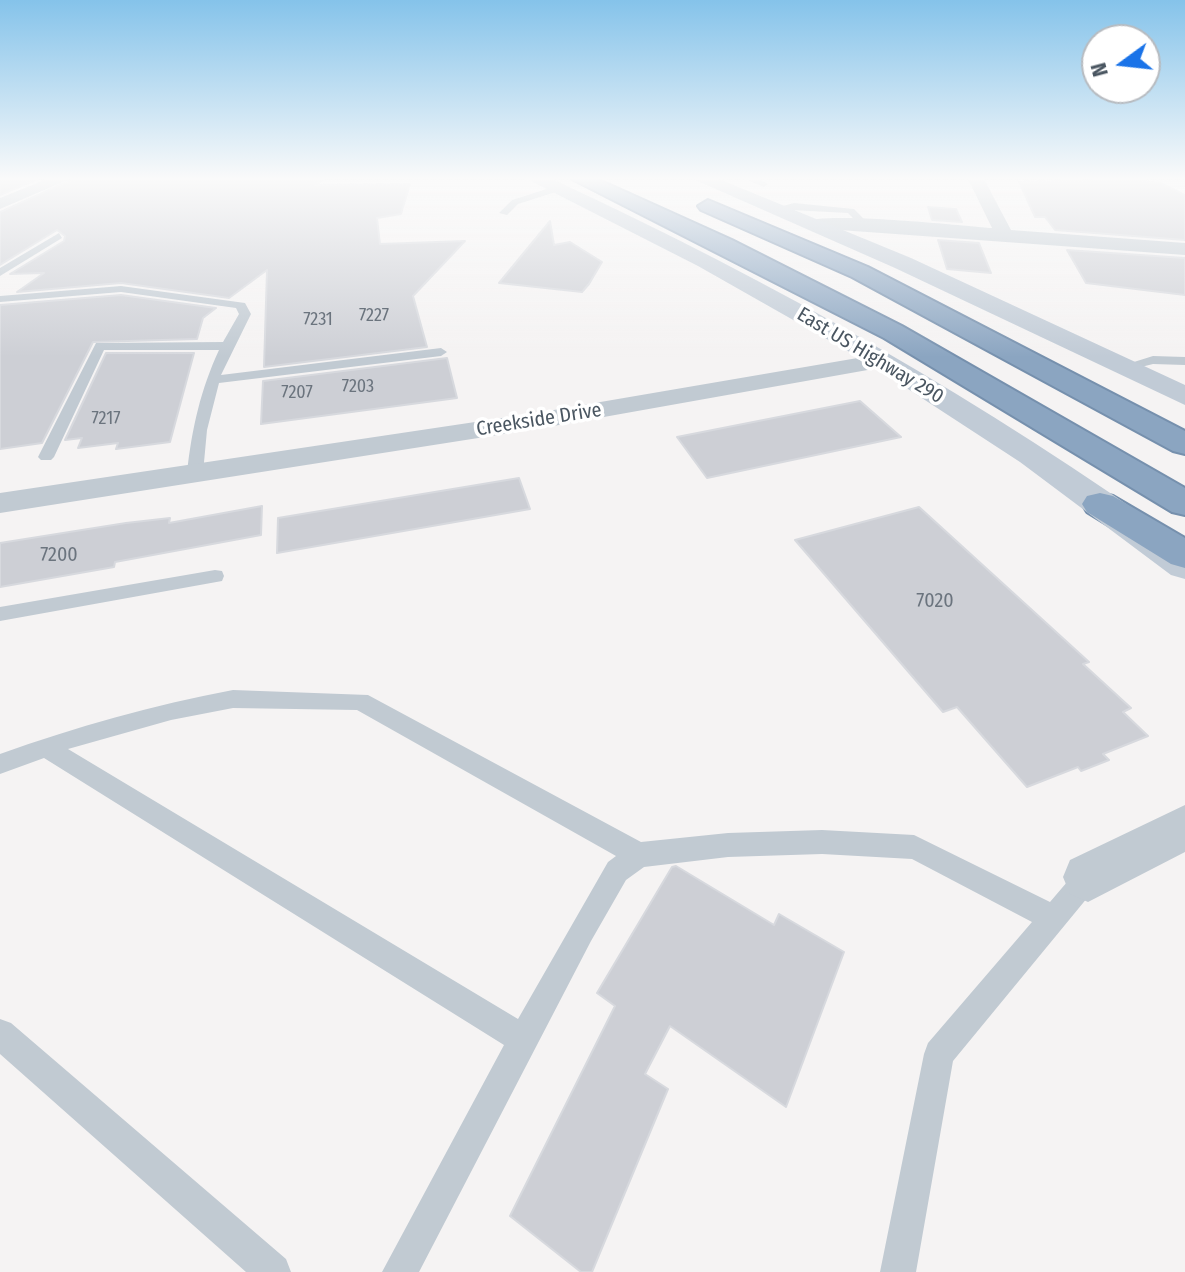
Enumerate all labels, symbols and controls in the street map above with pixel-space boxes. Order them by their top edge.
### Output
north arrow [1081,24,1161,104]
text: N [1085,60,1114,80]
street label: East US Highway 290 [792,303,948,409]
house number: 7227 [359,305,389,327]
house number: 7231 [303,309,333,331]
house number: 7203 [342,376,374,398]
house number: 7207 [281,382,313,404]
street label: Creekside Drive [475,398,603,442]
house number: 7217 [92,408,120,430]
house number: 7200 [40,543,78,567]
house number: 7020 [916,589,954,613]

